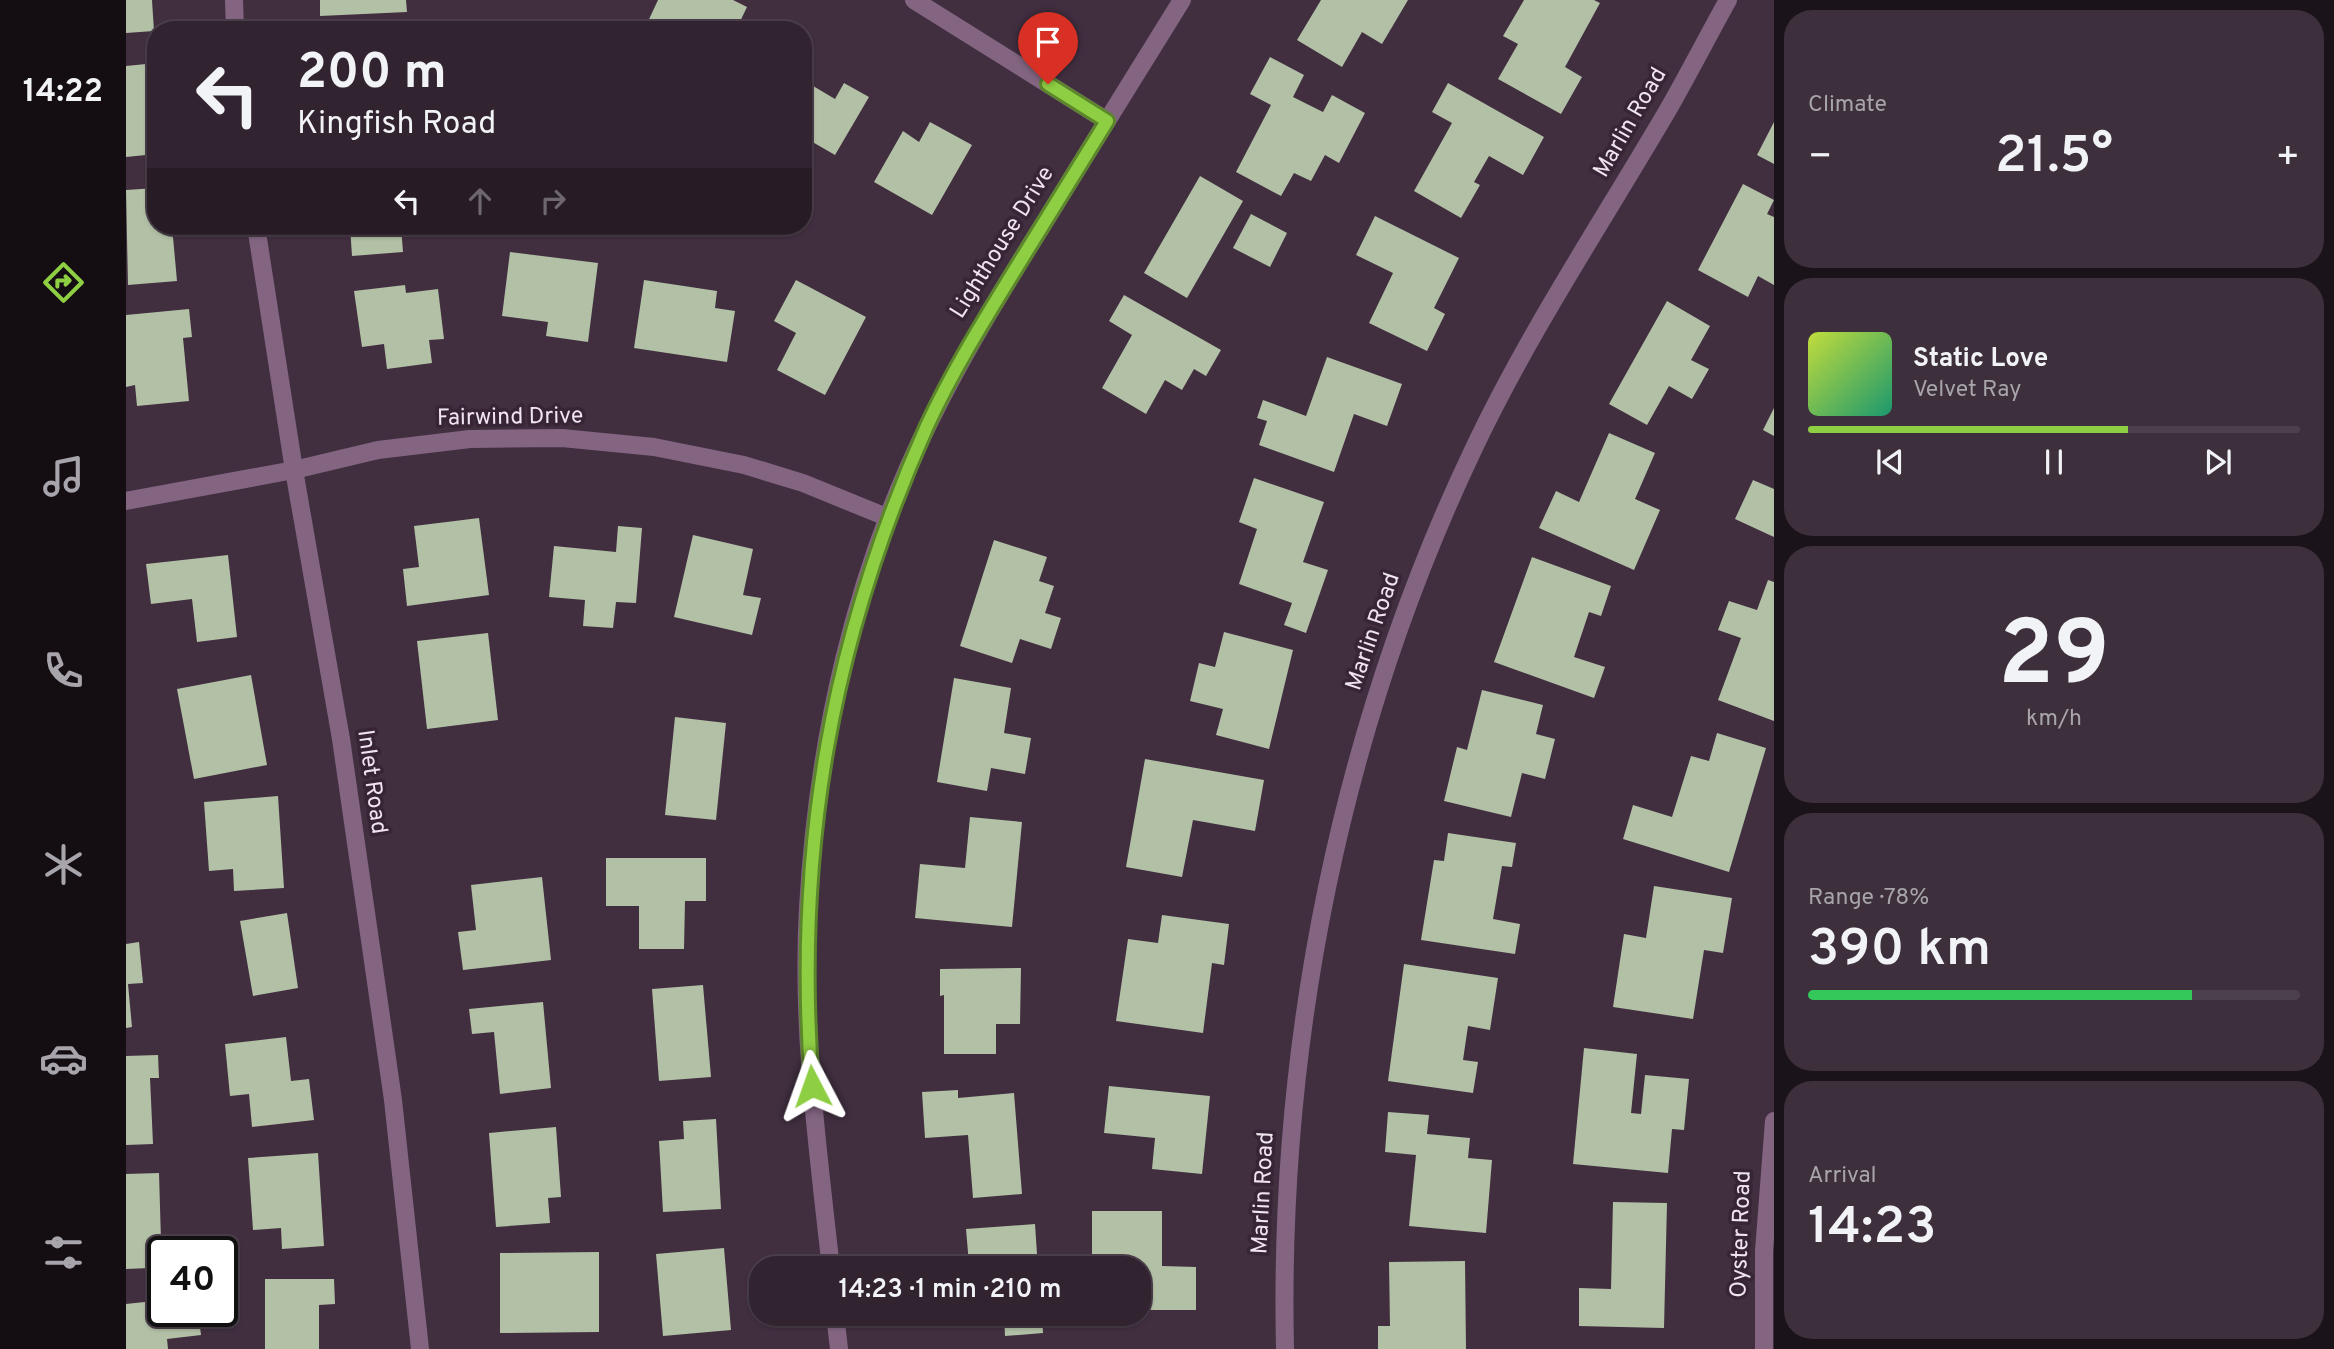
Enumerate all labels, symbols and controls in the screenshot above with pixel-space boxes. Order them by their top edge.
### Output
pin [1018,12.0,1078,84]
icon: arrive [1029,23,1067,61]
text: 200 m [297,44,447,106]
icon: left [182,49,273,140]
street label: Marlin Road [1588,63,1674,183]
text: 14:22 [23,73,103,113]
text: Climate [1808,91,1887,120]
text: Kingfish Road [297,105,496,145]
text: 21.5° [1995,125,2113,191]
text: − [1808,134,1833,183]
text: + [2275,134,2300,183]
street label: Lighthouse Drive [944,161,1062,325]
icon: left [388,182,426,220]
icon: ahead [461,182,499,220]
icon: right [534,182,572,220]
icon: directions [39,258,88,307]
text: Static Love [1913,343,2048,376]
text: Velvet Ray [1913,376,2021,405]
street label: Fairwind Drive [437,402,583,434]
icon: previous [1871,443,1909,481]
icon: pause [2035,443,2073,481]
icon: next [2199,443,2237,481]
icon: music [39,452,88,501]
street label: Marlin Road [1340,569,1408,695]
text: 29 [1998,602,2110,717]
icon: phone [39,646,88,695]
text: km/h [2026,705,2082,734]
street label: Inlet Road [349,728,393,836]
icon: climate [39,840,88,889]
text: Range · 78% [1808,884,1929,913]
text: 390 km [1808,918,1991,984]
icon: car [39,1034,88,1083]
position arrow [775,1049,849,1123]
street label: Marlin Road [1246,1131,1282,1255]
text: Arrival [1808,1162,1877,1191]
street label: Oyster Road [1725,1170,1759,1298]
text: 14:23 [1808,1196,1936,1262]
icon: filters [39,1228,88,1277]
speed limit sign: 40 [147,1236,238,1327]
text: 14:23 · 1 min · 210 m [839,1274,1061,1307]

